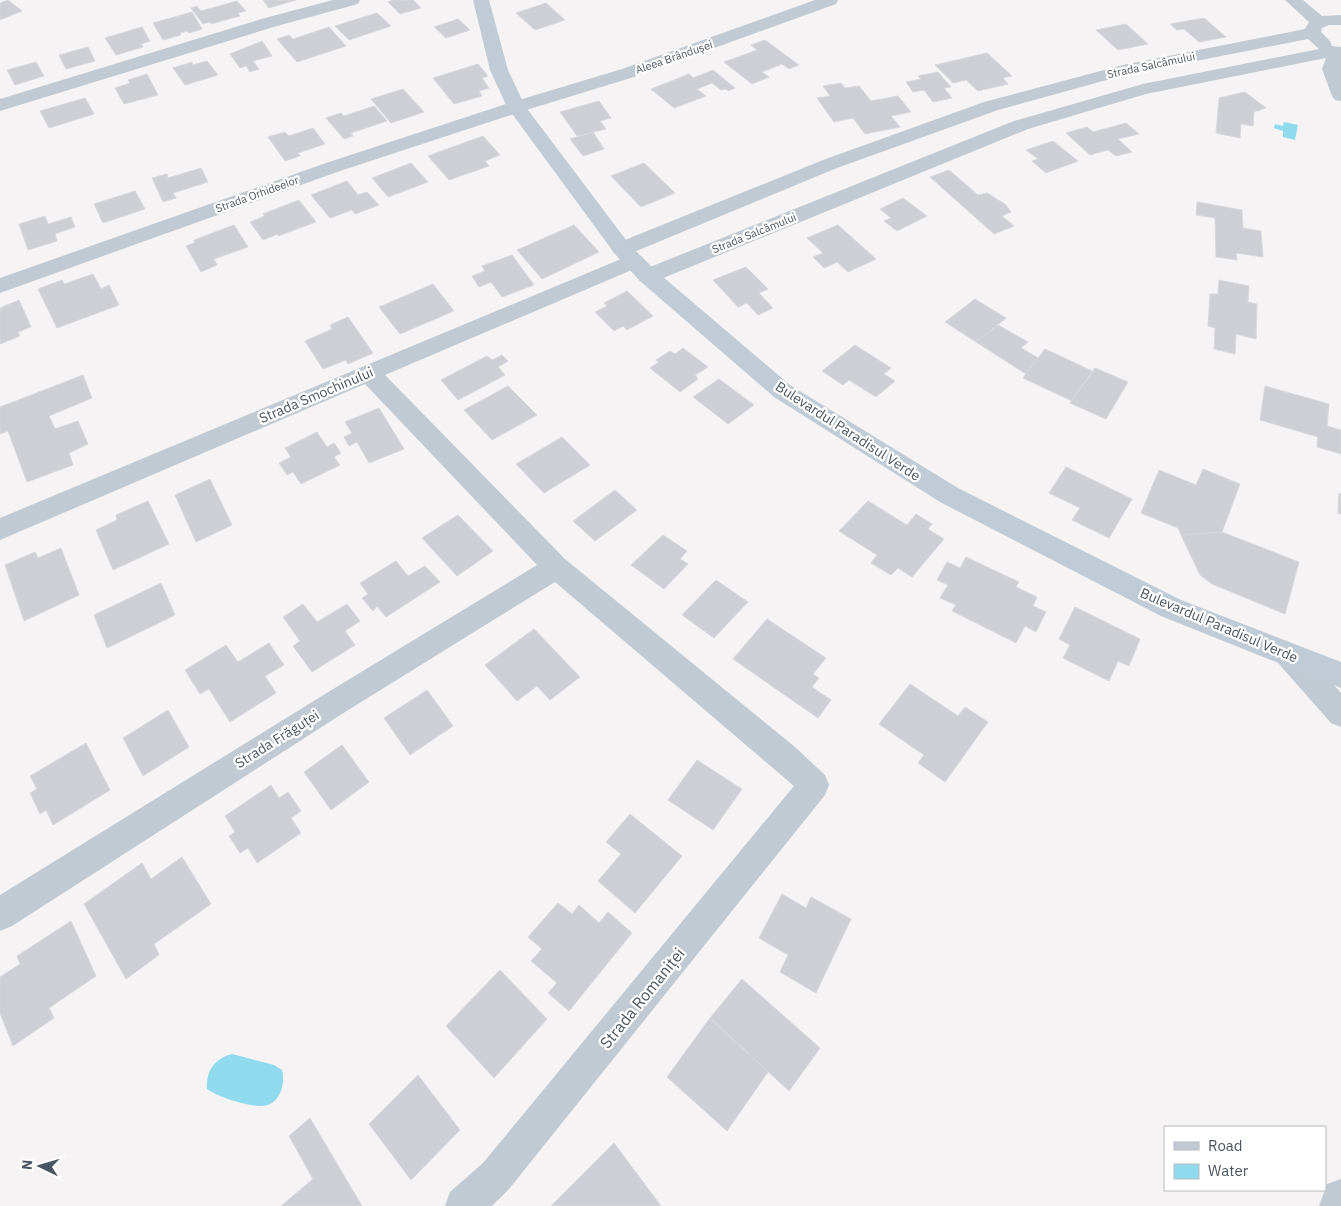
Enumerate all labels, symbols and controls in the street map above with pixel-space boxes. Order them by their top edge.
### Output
street label: Aleea Brândușei [634,37,714,77]
street label: Strada Salcâmului [1106,49,1196,81]
street label: Strada Orhideelor [214,172,300,216]
street label: Strada Salcâmului [710,210,798,256]
street label: Strada Smochinului [256,363,376,427]
street label: Bulevardul Paradisul Verde [772,377,924,485]
street label: Bulevardul Paradisul Verde [1137,584,1301,667]
street label: Strada Frăguței [232,706,322,772]
street label: Strada Romaniței [595,944,689,1053]
legend [1164,1126,1326,1191]
text: Road [1208,1136,1243,1155]
north arrow [15,1141,65,1191]
text: N [18,1159,36,1171]
text: Water [1208,1161,1249,1180]

